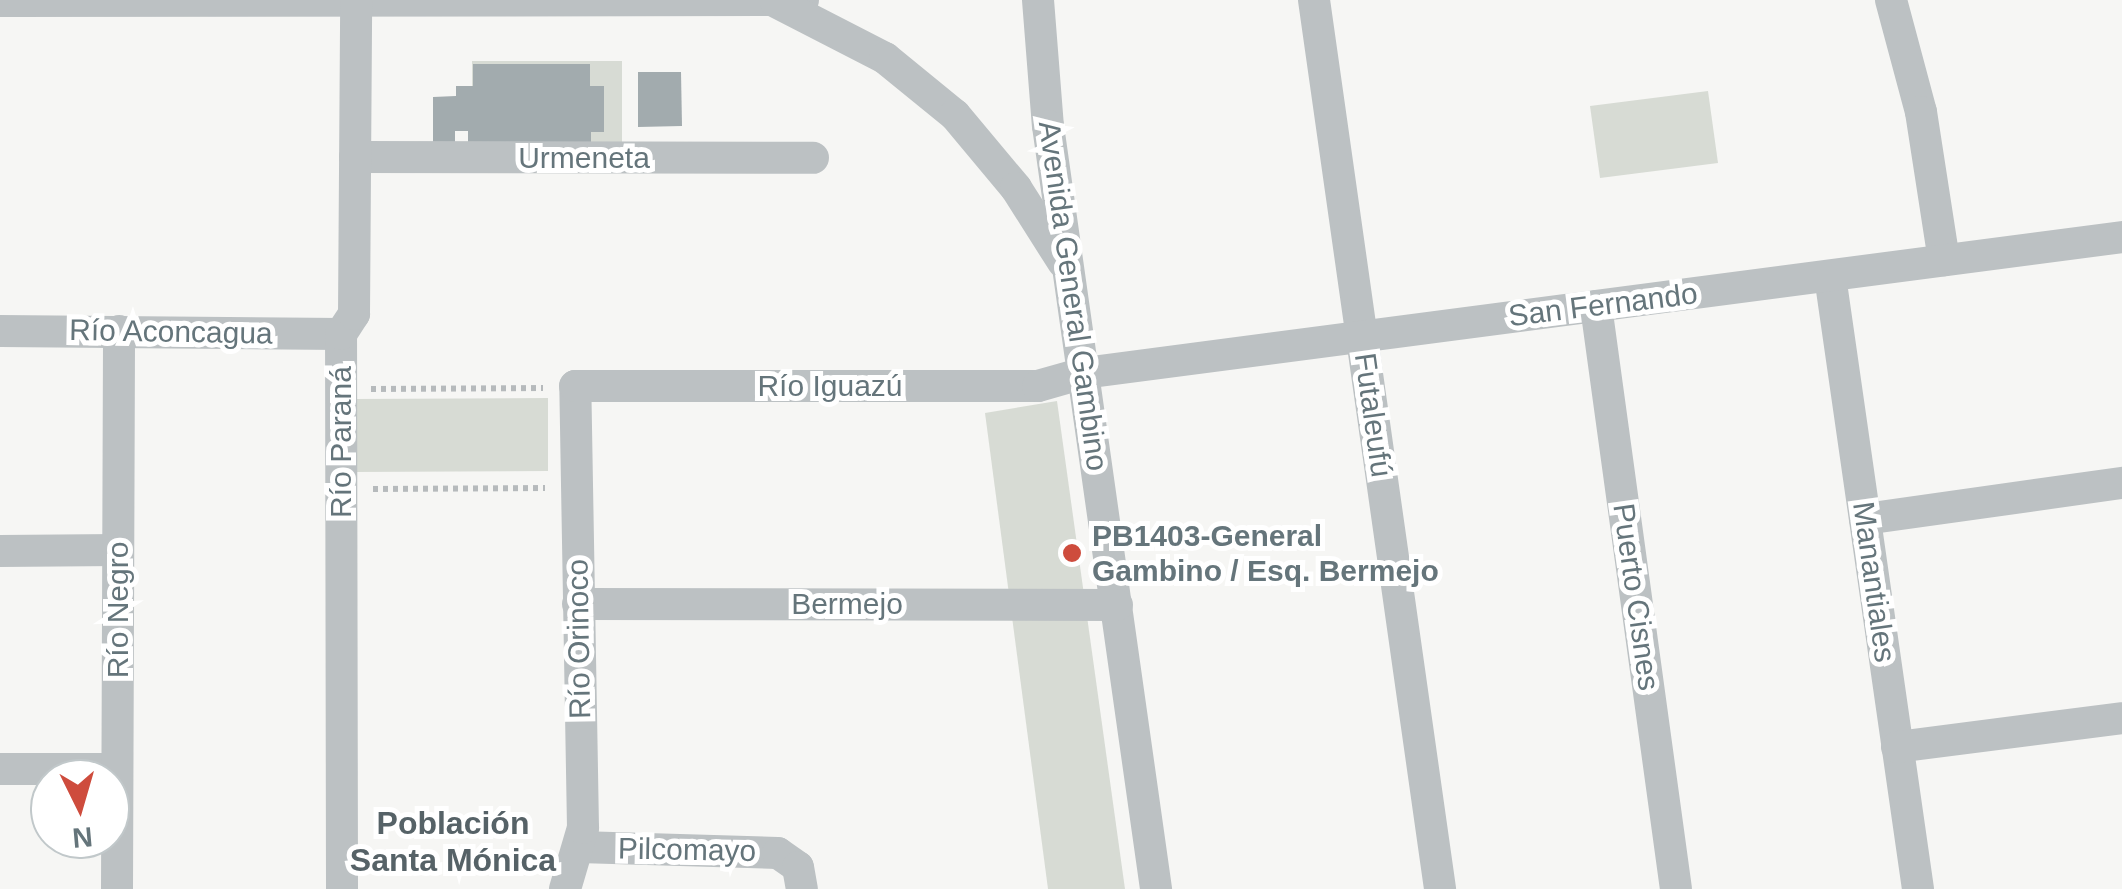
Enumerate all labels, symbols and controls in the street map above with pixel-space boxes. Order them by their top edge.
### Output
street label: Avenida General Gambino [1031,119,1115,473]
street label: Urmeneta [518,140,650,176]
street label: San Fernando [1506,276,1700,334]
street label: Río Aconcagua [68,312,274,352]
street label: Futaleufú [1346,351,1400,479]
street label: Río Paraná [323,366,359,518]
street label: Río Iguazú [757,368,903,404]
street label: Manantiales [1845,499,1903,665]
street label: Puerto Cisnes [1605,501,1667,693]
place label: PB1403-General Gambino / Esq. Bermejo [1092,518,1439,588]
street label: Río Negro [100,542,136,678]
marker: PB1403-General Gambino / Esq. Bermejo [1061,542,1083,564]
street label: Río Orinoco [560,559,598,719]
street label: Bermejo [791,586,903,622]
north arrow [30,759,130,859]
district label: Población Santa Mónica [350,805,556,880]
text: N [71,821,94,854]
street label: Pilcomayo [618,831,756,869]

